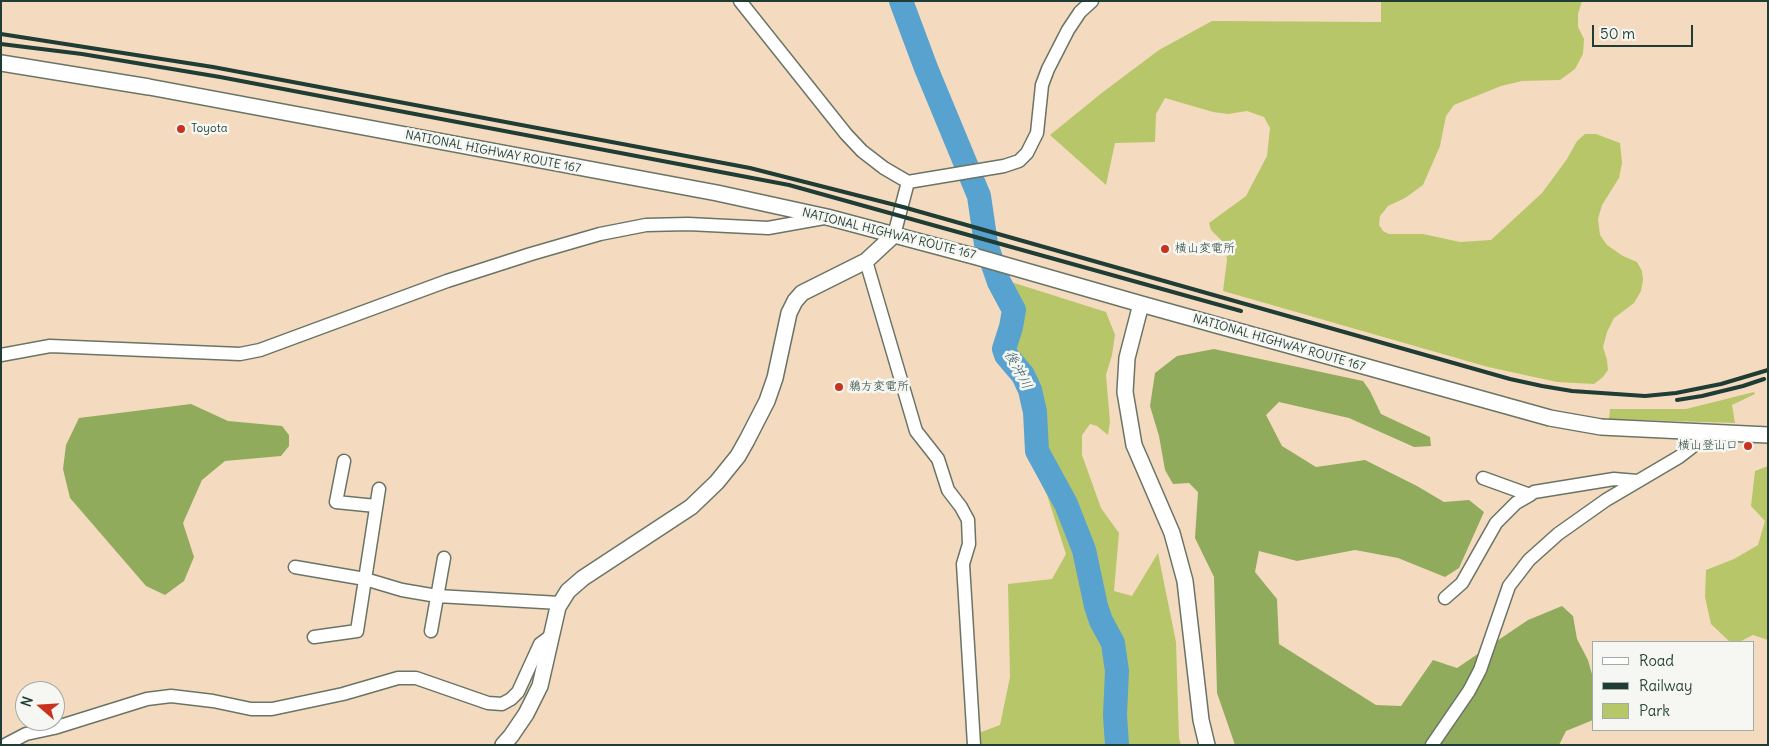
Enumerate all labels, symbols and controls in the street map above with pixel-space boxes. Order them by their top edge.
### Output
scale bar [1594,15,1695,47]
text: 50 m [1600,24,1635,43]
place label: Toyota [191,122,228,136]
marker: Toyota [175,123,187,135]
street label: NATIONAL HIGHWAY ROUTE 167 [404,128,582,176]
street label: NATIONAL HIGHWAY ROUTE 167 [801,205,977,263]
place label: 横山変電所 [1175,242,1235,256]
marker: 横山変電所 [1159,243,1171,255]
street label: NATIONAL HIGHWAY ROUTE 167 [1191,311,1367,375]
water label: 後沖川 [1001,348,1035,392]
place label: 鵜方変電所 [849,380,909,394]
marker: 鵜方変電所 [833,381,845,393]
place label: 横山登山口 [1678,439,1738,453]
marker: 横山登山口 [1742,440,1754,452]
legend [1592,641,1754,731]
text: Road [1639,651,1674,670]
text: Railway [1639,676,1693,695]
north arrow [15,681,65,731]
text: N [17,694,37,709]
text: Park [1639,701,1670,720]

